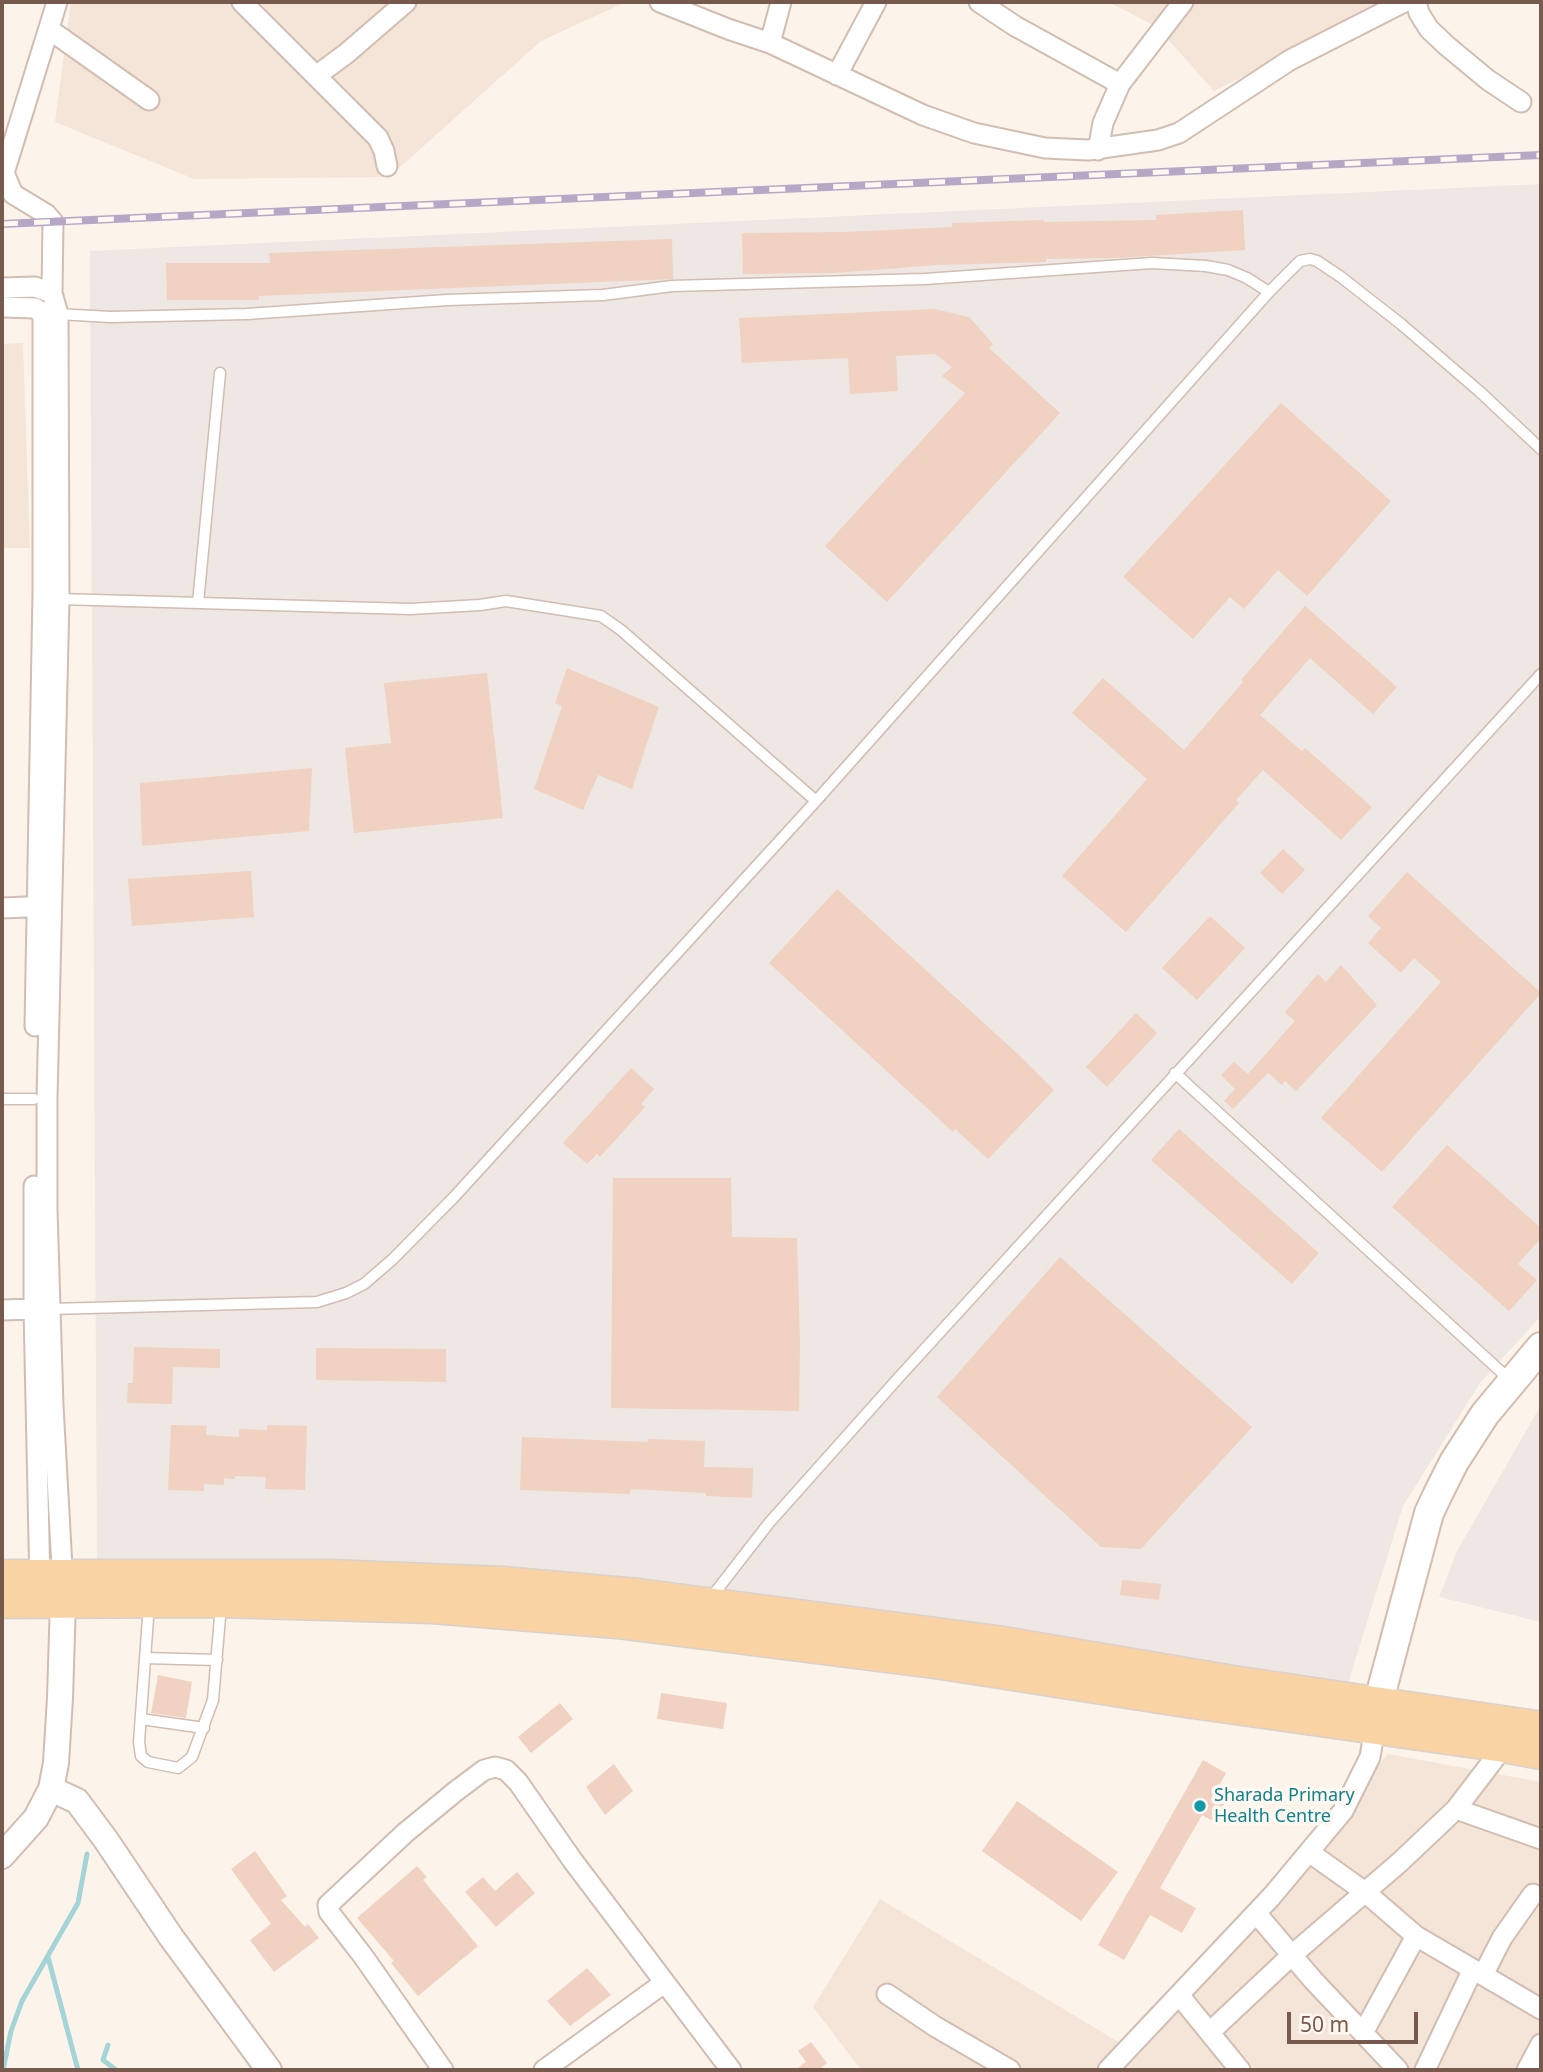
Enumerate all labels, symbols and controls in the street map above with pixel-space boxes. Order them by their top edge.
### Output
place label: Sharada Primary Health Centre [1214,1785,1355,1828]
marker: Sharada Primary Health Centre [1192,1798,1208,1814]
scale bar [1291,1998,1422,2042]
text: 50 m [1300,2010,1349,2038]

